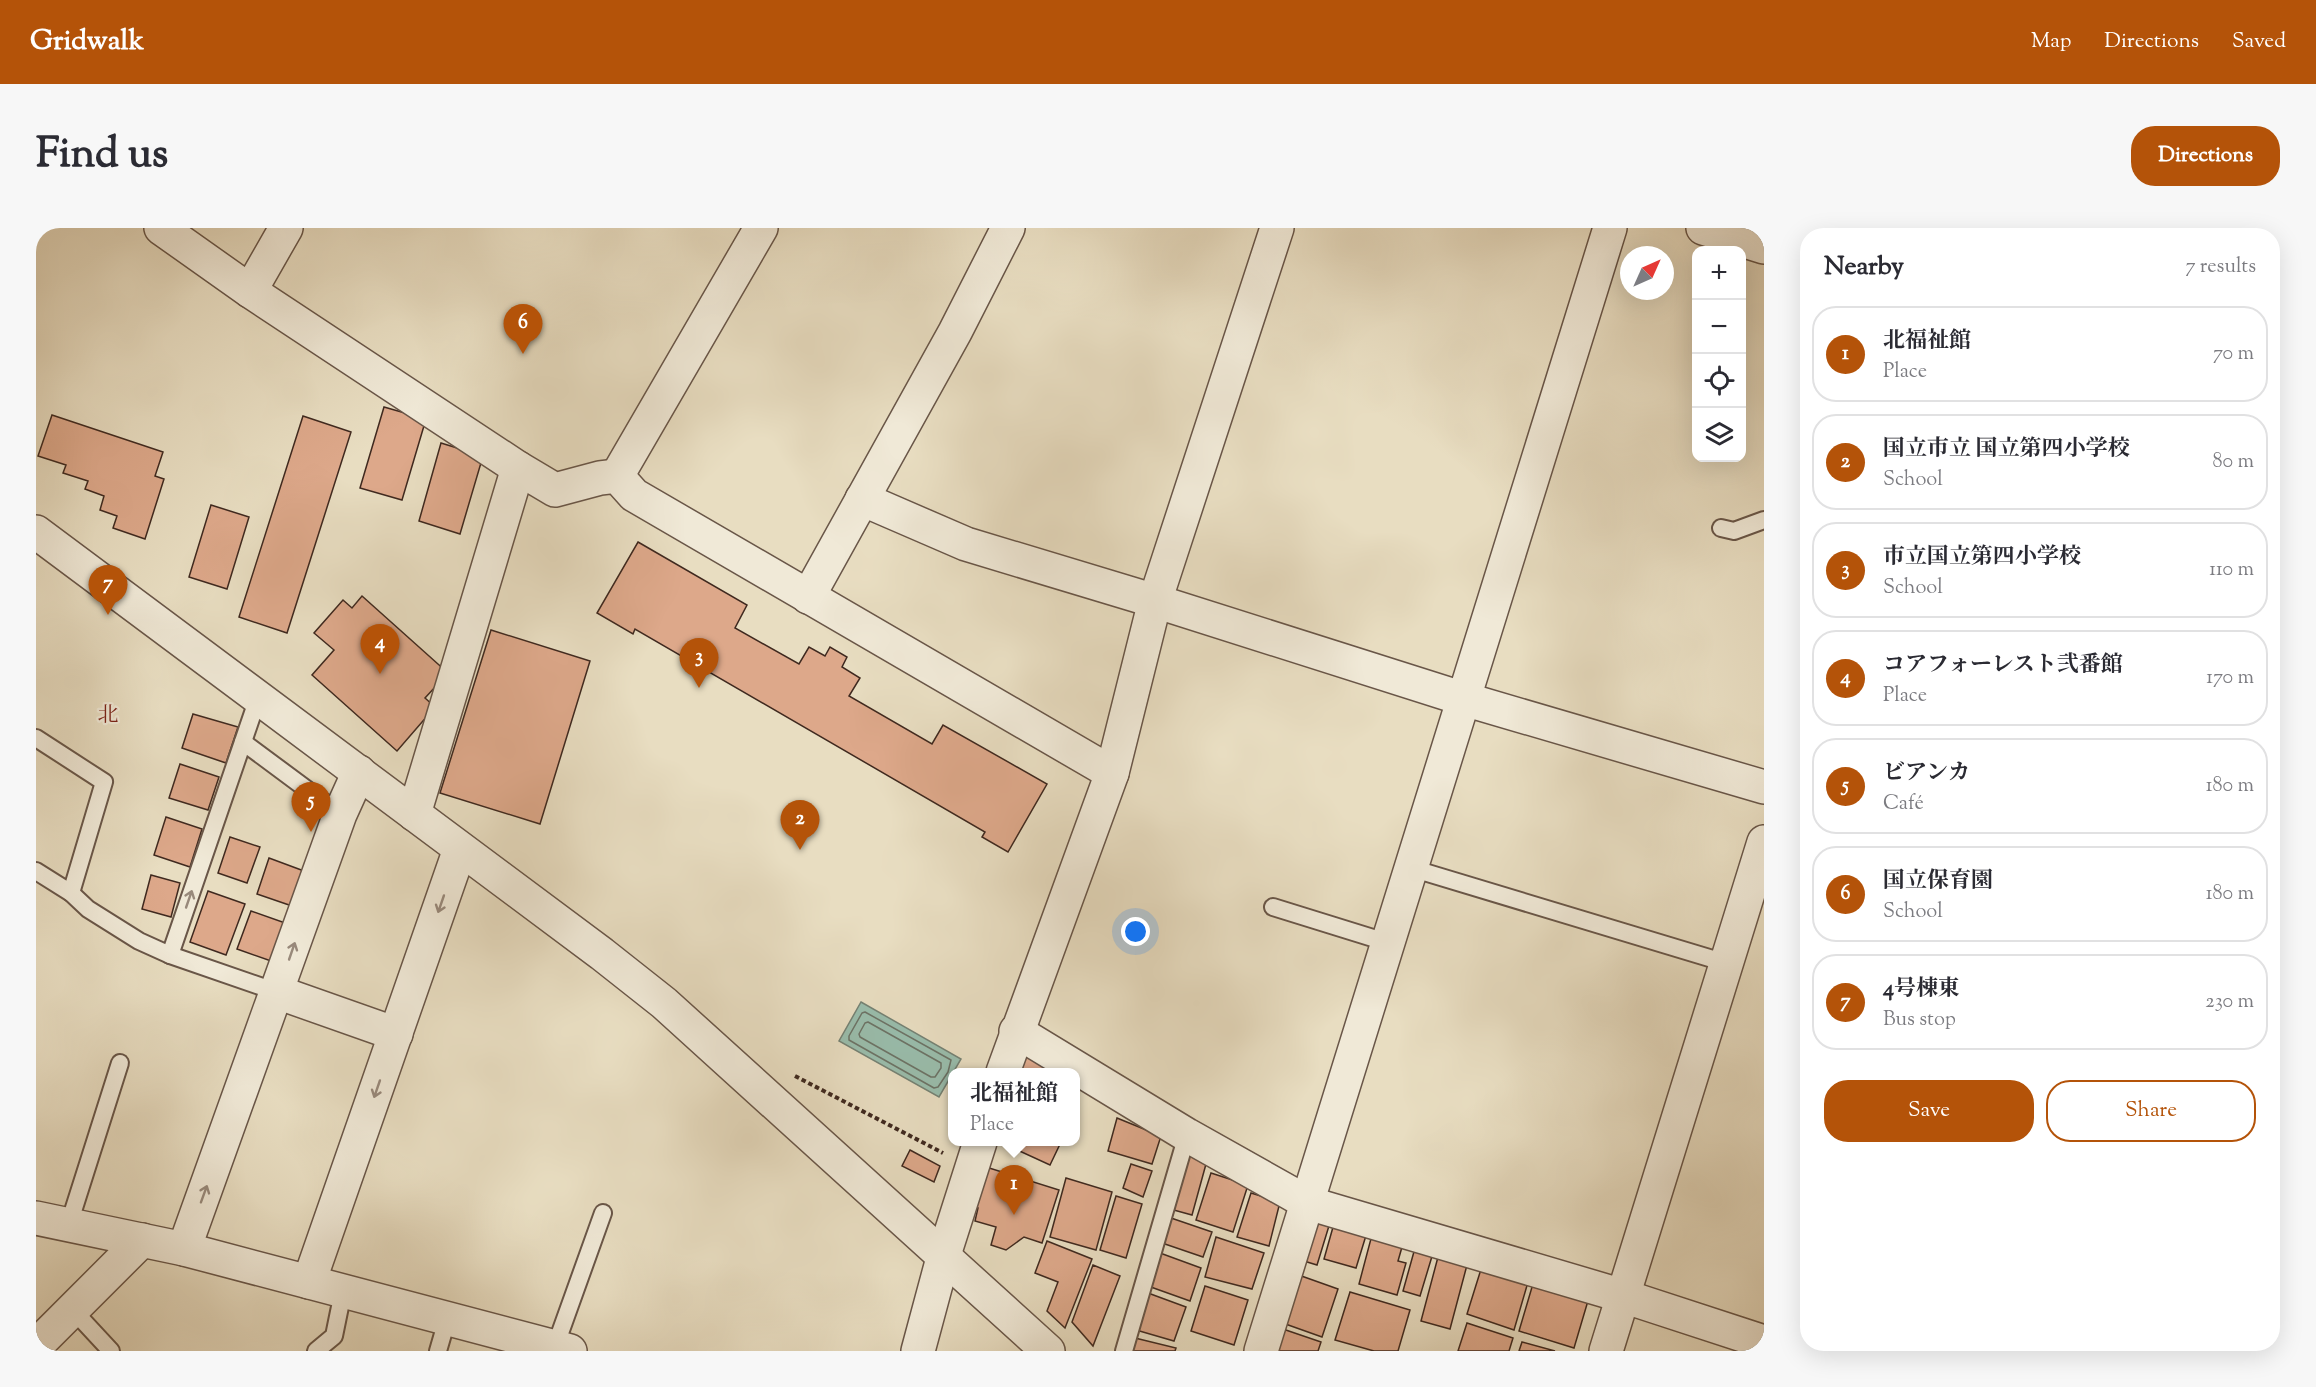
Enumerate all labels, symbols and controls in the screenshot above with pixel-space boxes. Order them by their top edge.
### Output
text: Gridwalk [30,22,144,62]
text: Map [2031,27,2071,57]
text: Directions [2104,27,2199,57]
text: Saved [2232,27,2286,57]
text: Find us [36,126,168,186]
button: Directions [2131,126,2280,186]
north arrow [1620,246,1674,300]
map controls [1692,246,1746,462]
button: + [1692,246,1746,300]
text: Nearby [1824,249,1904,286]
text: 7 results [2185,253,2256,282]
button: − [1692,300,1746,354]
pin: 6 [504,304,542,354]
text: 北福祉館 [1883,326,1971,358]
text: 1 [1842,340,1849,369]
text: 70 m [2213,340,2254,369]
button: locate [1692,354,1746,408]
text: Place [1883,358,1927,387]
button: layers [1692,408,1746,462]
text: 国立市立 国立第四小学校 [1883,434,2130,466]
text: 2 [1841,448,1850,477]
text: 80 m [2213,448,2254,477]
text: School [1883,466,1943,495]
text: 市立国立第四小学校 [1883,542,2081,574]
text: 3 [1841,556,1850,585]
text: 110 m [2209,556,2254,585]
pin: 7 [88,566,128,615]
text: School [1883,574,1943,603]
pin: 4 [360,624,400,674]
pin: 3 [680,638,718,688]
text: コアフォーレスト弐番館 [1883,650,2123,682]
text: 4 [1840,664,1851,693]
text: 170 m [2206,664,2254,693]
text: Place [1883,682,1927,711]
district label: 北 [98,701,119,731]
text: ビアンカ [1883,758,1970,790]
text: 5 [1842,772,1849,801]
text: 180 m [2206,772,2254,801]
pin: 5 [292,782,330,832]
text: Café [1883,790,1924,819]
pin: 2 [780,800,819,850]
text: 国立保育園 [1883,866,1993,898]
text: 6 [1841,880,1850,909]
text: 180 m [2206,880,2254,909]
one-way arrow [184,890,195,909]
one-way arrow [434,894,445,913]
text: School [1883,898,1943,927]
your location [1121,917,1150,946]
one-way arrow [287,942,298,961]
text: 4号棟東 [1883,974,1960,1006]
text: 7 [1840,988,1851,1017]
text: 230 m [2205,988,2254,1017]
text: Bus stop [1883,1006,1956,1035]
popup [948,1068,1080,1146]
text: 北福祉館 [970,1079,1058,1111]
one-way arrow [370,1080,381,1098]
button: Save [1824,1080,2034,1142]
button: Share [2046,1080,2256,1142]
text: Place [970,1111,1014,1140]
pin: 1 [994,1166,1034,1215]
one-way arrow [200,1185,211,1204]

